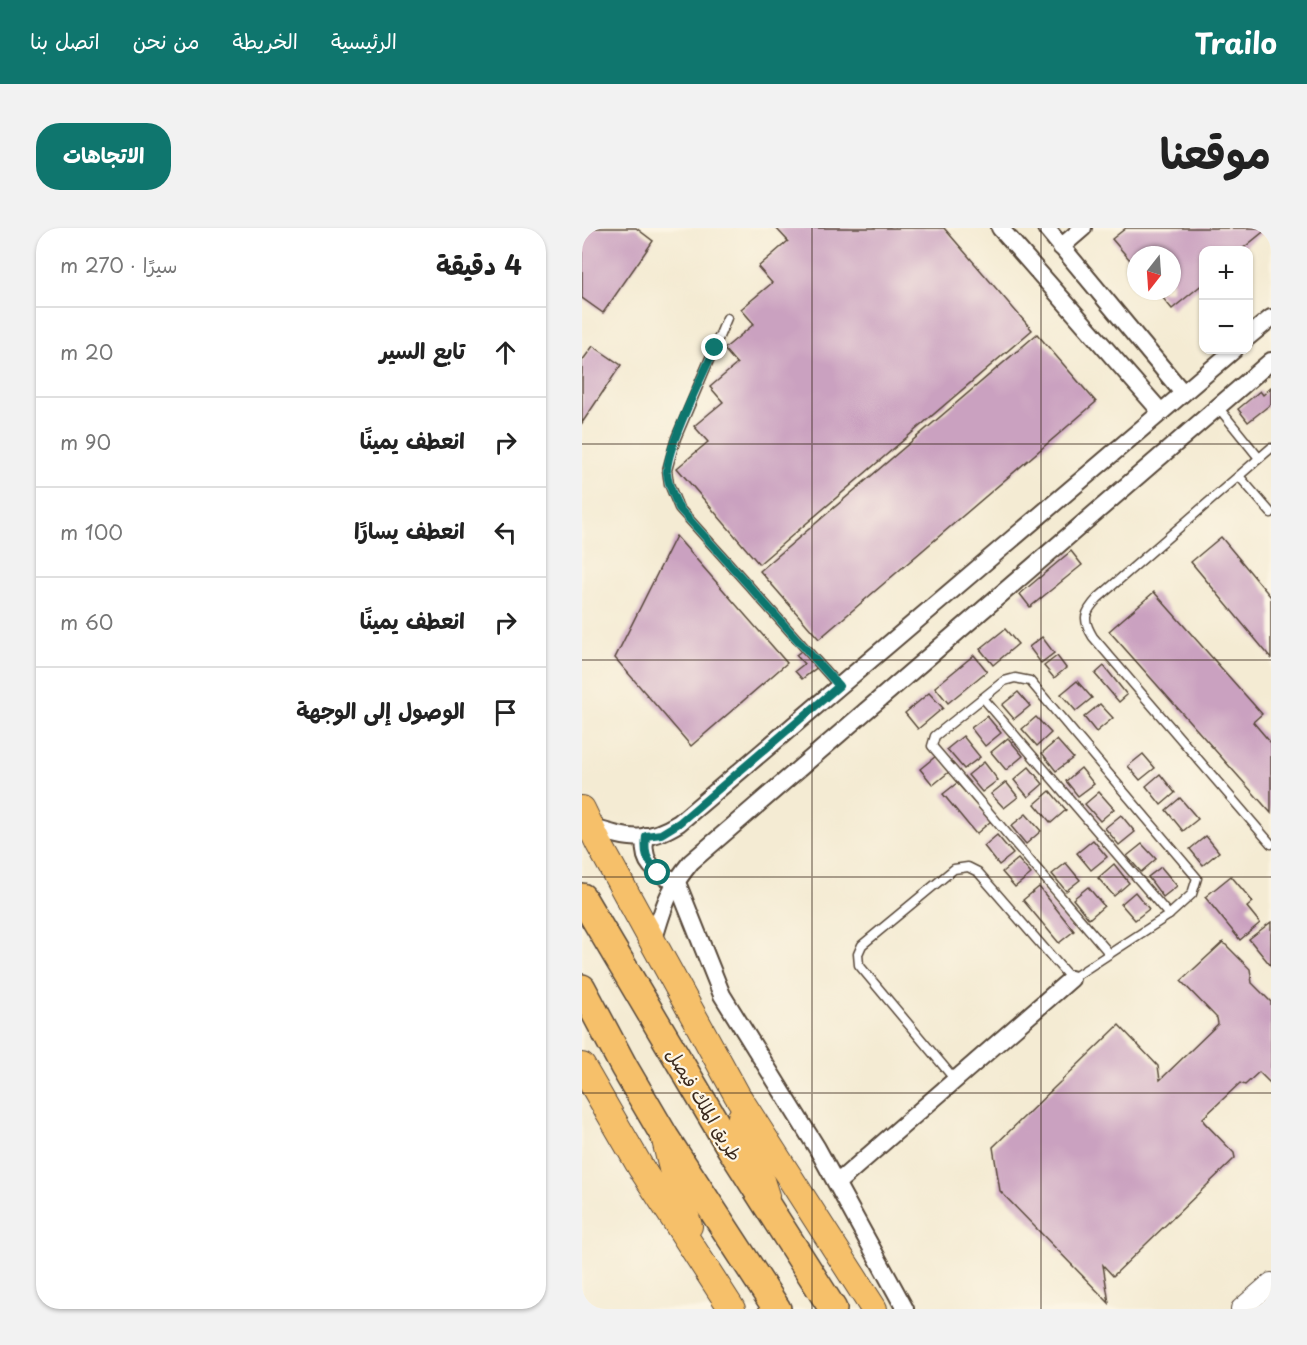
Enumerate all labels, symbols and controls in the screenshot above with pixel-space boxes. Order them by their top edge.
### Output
text: Trailo [1194,21,1277,64]
text: اتصل بنا [30,24,100,56]
text: من نحن [133,24,199,56]
text: الخريطة [232,24,298,56]
text: الرئيسية [331,24,397,56]
text: موقعنا [1160,120,1271,183]
button: الاتجاهات [36,123,171,190]
text: 4 دقيقة [436,245,522,284]
north arrow [1127,246,1181,300]
map controls [1199,246,1253,354]
button: + [1199,246,1253,300]
text: سيرًا · 270 m [60,250,177,280]
button: − [1199,300,1253,354]
text: تابع السير [380,333,465,366]
route end [701,334,727,360]
icon: ahead [489,336,522,369]
text: 20 m [60,337,113,367]
text: انعطف يمينًا [360,423,465,456]
icon: right [489,426,522,459]
text: 90 m [60,427,111,457]
text: انعطف يسارًا [354,513,465,546]
icon: left [489,516,522,549]
text: 100 m [60,517,123,547]
text: انعطف يمينًا [360,603,465,636]
icon: right [489,606,522,639]
text: 60 m [60,607,113,637]
text: الوصول إلى الوجهة [296,693,465,726]
icon: arrive [489,696,522,729]
route start [644,859,670,885]
street label: طريق الملك فيصل [661,1042,749,1166]

